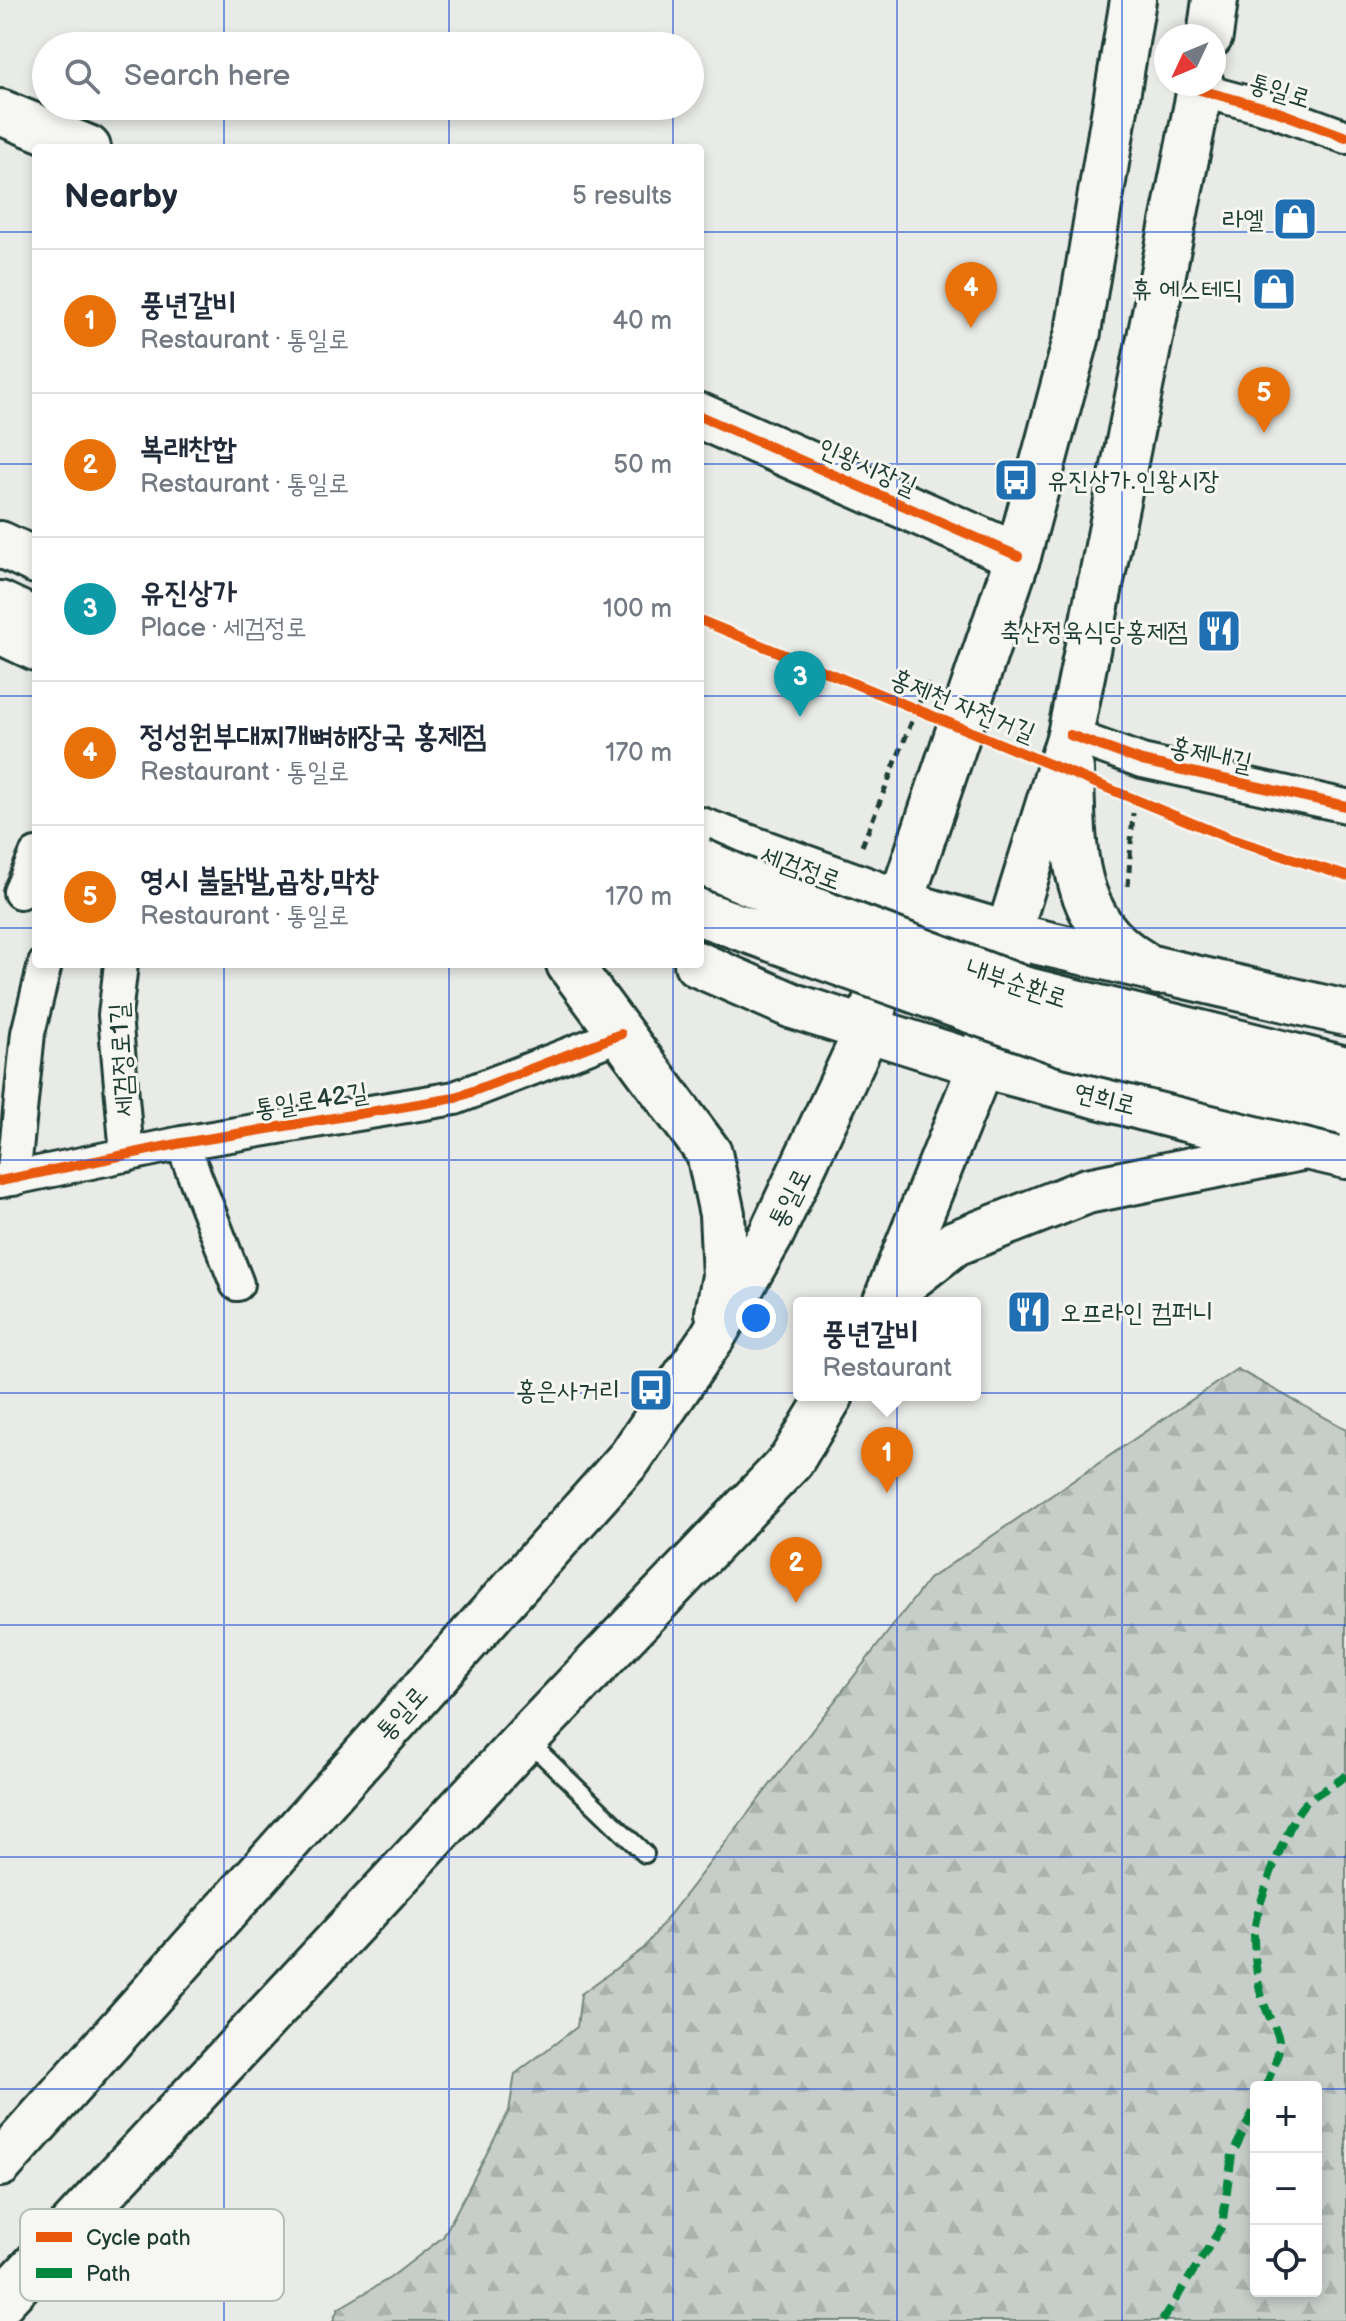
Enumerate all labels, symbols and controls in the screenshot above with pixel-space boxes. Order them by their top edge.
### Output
north arrow [1154,24,1226,96]
search box [32,32,704,120]
icon: search [60,54,104,98]
text: Search here [124,58,290,94]
street label: 통일로 [1245,67,1314,115]
text: Nearby [64,176,178,217]
text: 5 results [572,181,672,212]
shop icon: 라엘 [1271,195,1319,243]
place label: 라엘 [1222,205,1264,236]
pin: 4 [945,262,997,328]
shop icon: 휴 에스테딕 [1250,265,1298,313]
place label: 휴 에스테딕 [1131,275,1243,306]
text: 풍년갈비 [140,287,237,323]
text: 1 [85,306,95,337]
text: 40 m [612,306,672,337]
text: Restaurant · 통일로 [140,325,349,356]
pin: 5 [1238,367,1290,433]
text: 복래찬합 [140,431,237,467]
street label: 인왕시장길 [813,432,922,503]
text: 2 [82,450,98,481]
text: 50 m [613,450,672,481]
bus stop icon: 유진상가.인왕시장 [992,456,1040,504]
place label: 유진상가.인왕시장 [1047,466,1220,497]
text: Restaurant · 통일로 [140,469,349,500]
text: 유진상가 [140,575,237,611]
text: 3 [82,594,98,625]
text: 100 m [603,594,672,625]
restaurant icon: 축산정육식당홍제점 [1195,607,1243,655]
text: Place · 세검정로 [140,613,307,644]
place label: 축산정육식당홍제점 [1000,617,1188,648]
pin: 3 [774,651,826,717]
street label: 홍제천 자전거길 [885,663,1039,750]
text: 정성원부대찌개뼈해장국 홍제점 [140,719,486,755]
street label: 홍제내길 [1167,732,1255,779]
text: 4 [82,738,98,769]
text: 170 m [605,738,672,769]
text: Restaurant · 통일로 [140,757,349,788]
street label: 세검정로 [756,840,845,897]
text: 영시 불닭발,곱창,막창 [140,863,379,899]
text: 5 [82,882,98,913]
text: 170 m [605,882,672,913]
text: Restaurant · 통일로 [140,901,349,932]
street label: 내부순환로 [962,954,1071,1015]
street label: 세검정로1길 [104,1002,141,1118]
street label: 통일로42길 [252,1077,370,1126]
street label: 연희로 [1070,1077,1139,1122]
street label: 통일로 [762,1164,818,1234]
restaurant icon: 오프라인 컴퍼니 [1005,1288,1053,1336]
popup [793,1297,981,1401]
your location [736,1298,776,1338]
place label: 오프라인 컴퍼니 [1060,1298,1213,1329]
text: 풍년갈비 [822,1316,919,1352]
text: Restaurant [822,1353,952,1384]
bus stop icon: 홍은사거리 [627,1366,675,1414]
place label: 홍은사거리 [515,1376,620,1407]
pin: 1 [861,1427,913,1493]
pin: 2 [770,1537,822,1603]
street label: 통일로 [370,1680,435,1748]
map controls [1250,2081,1322,2297]
button: + [1250,2081,1322,2153]
button: − [1250,2153,1322,2225]
legend [20,2209,284,2301]
text: Cycle path [86,2225,191,2252]
button: locate [1250,2225,1322,2297]
text: Path [86,2261,130,2288]

